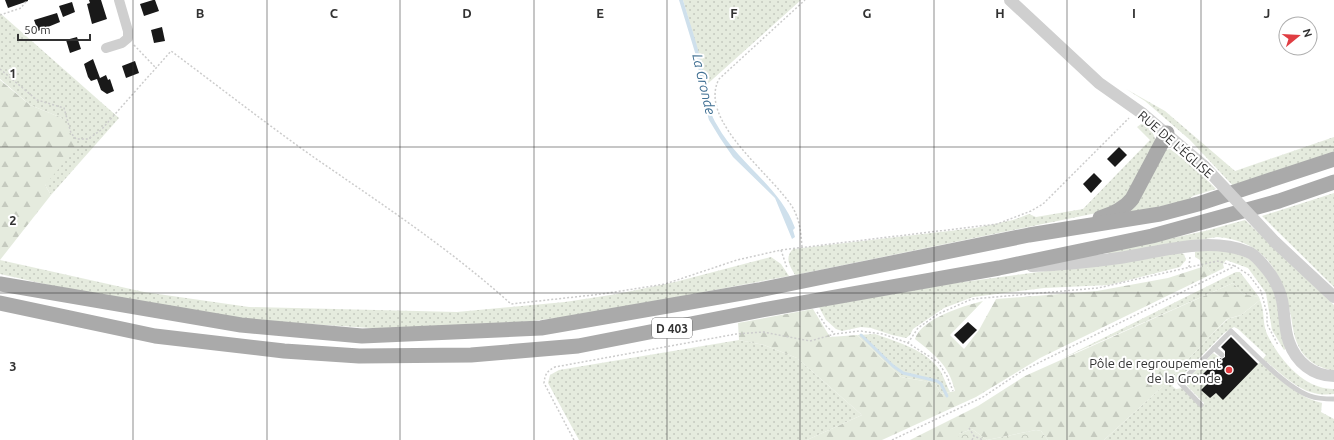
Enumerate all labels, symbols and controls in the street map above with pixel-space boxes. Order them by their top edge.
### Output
text: B [196,6,205,20]
text: C [330,6,339,20]
text: D [462,6,472,20]
text: E [596,6,604,20]
text: F [730,6,738,20]
text: G [863,6,872,20]
text: H [995,6,1005,20]
text: I [1132,6,1136,20]
text: J [1264,6,1270,20]
scale bar [18,16,90,42]
north arrow [1278,16,1318,56]
text: 50 m [24,23,51,36]
text: N [1301,27,1314,39]
water label: La Gronde [689,52,719,116]
text: 1 [9,66,17,80]
street label: RUE DE L'ÉGLISE [1136,107,1217,180]
text: 2 [9,213,17,227]
road number: D 403 [652,318,692,338]
place label: Pôle de regroupement de la Gronde [1089,356,1221,385]
text: 3 [9,359,17,373]
marker: Pôle de regroupement de la Gronde [1224,365,1234,375]

